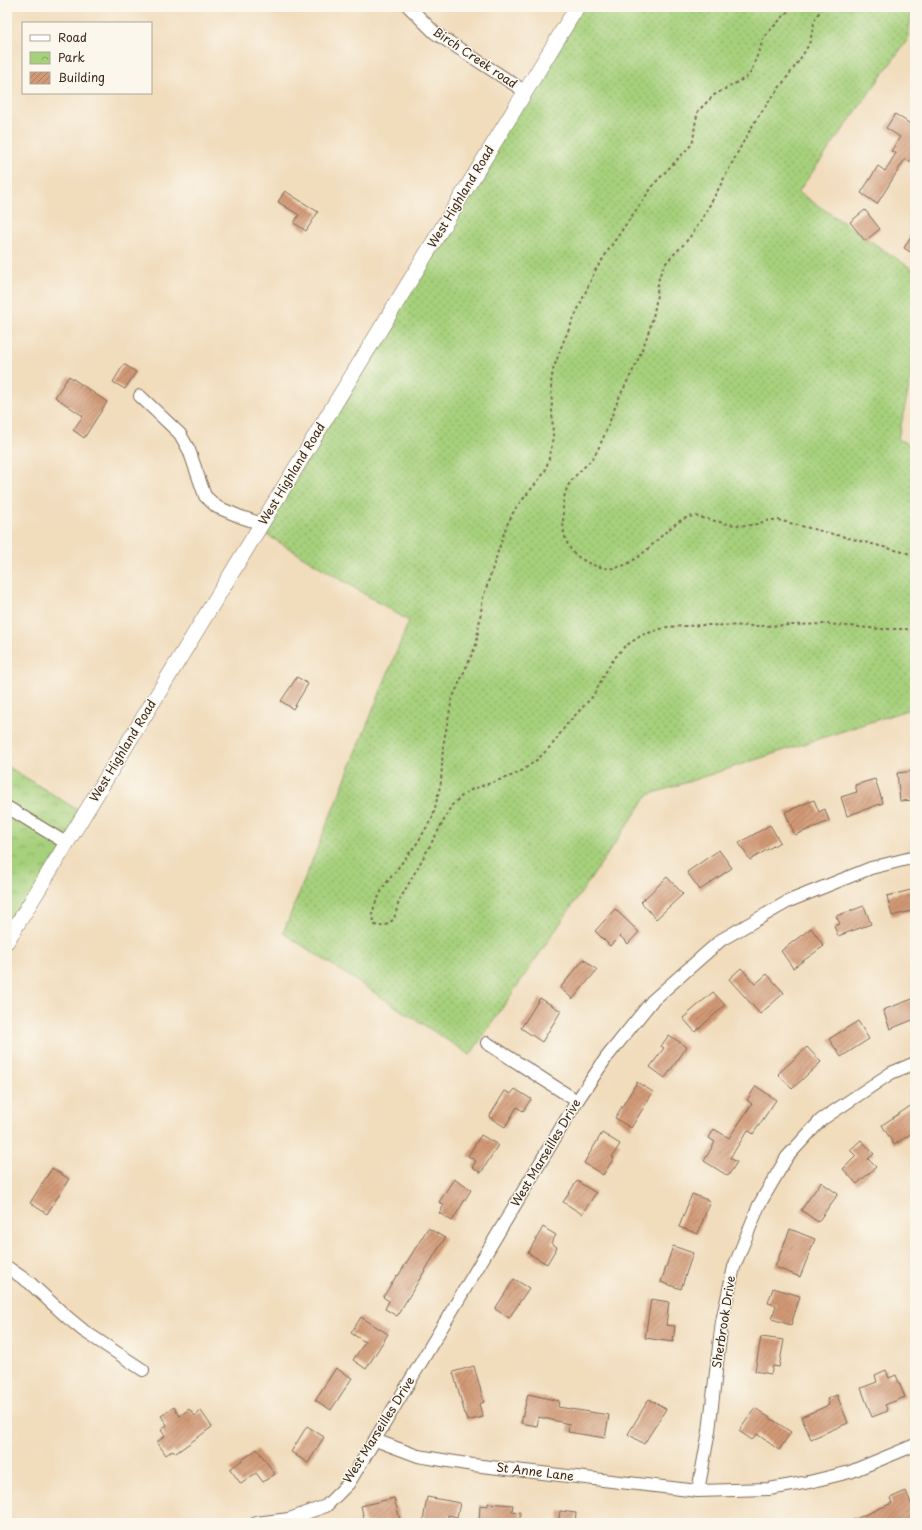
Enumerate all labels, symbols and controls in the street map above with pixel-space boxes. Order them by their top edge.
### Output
legend [22,22,152,94]
street label: Birch Creek road [430,22,521,92]
text: Road [58,28,87,46]
text: Park [58,48,85,66]
text: Building [58,68,105,86]
street label: West Highland Road [422,142,498,251]
street label: West Highland Road [253,419,329,528]
street label: West Highland Road [84,696,160,805]
street label: West Marseilles Drive [506,1095,585,1210]
street label: Sherbrook Drive [707,1274,739,1369]
street label: West Marseilles Drive [338,1373,418,1486]
street label: St Anne Lane [495,1457,575,1485]

